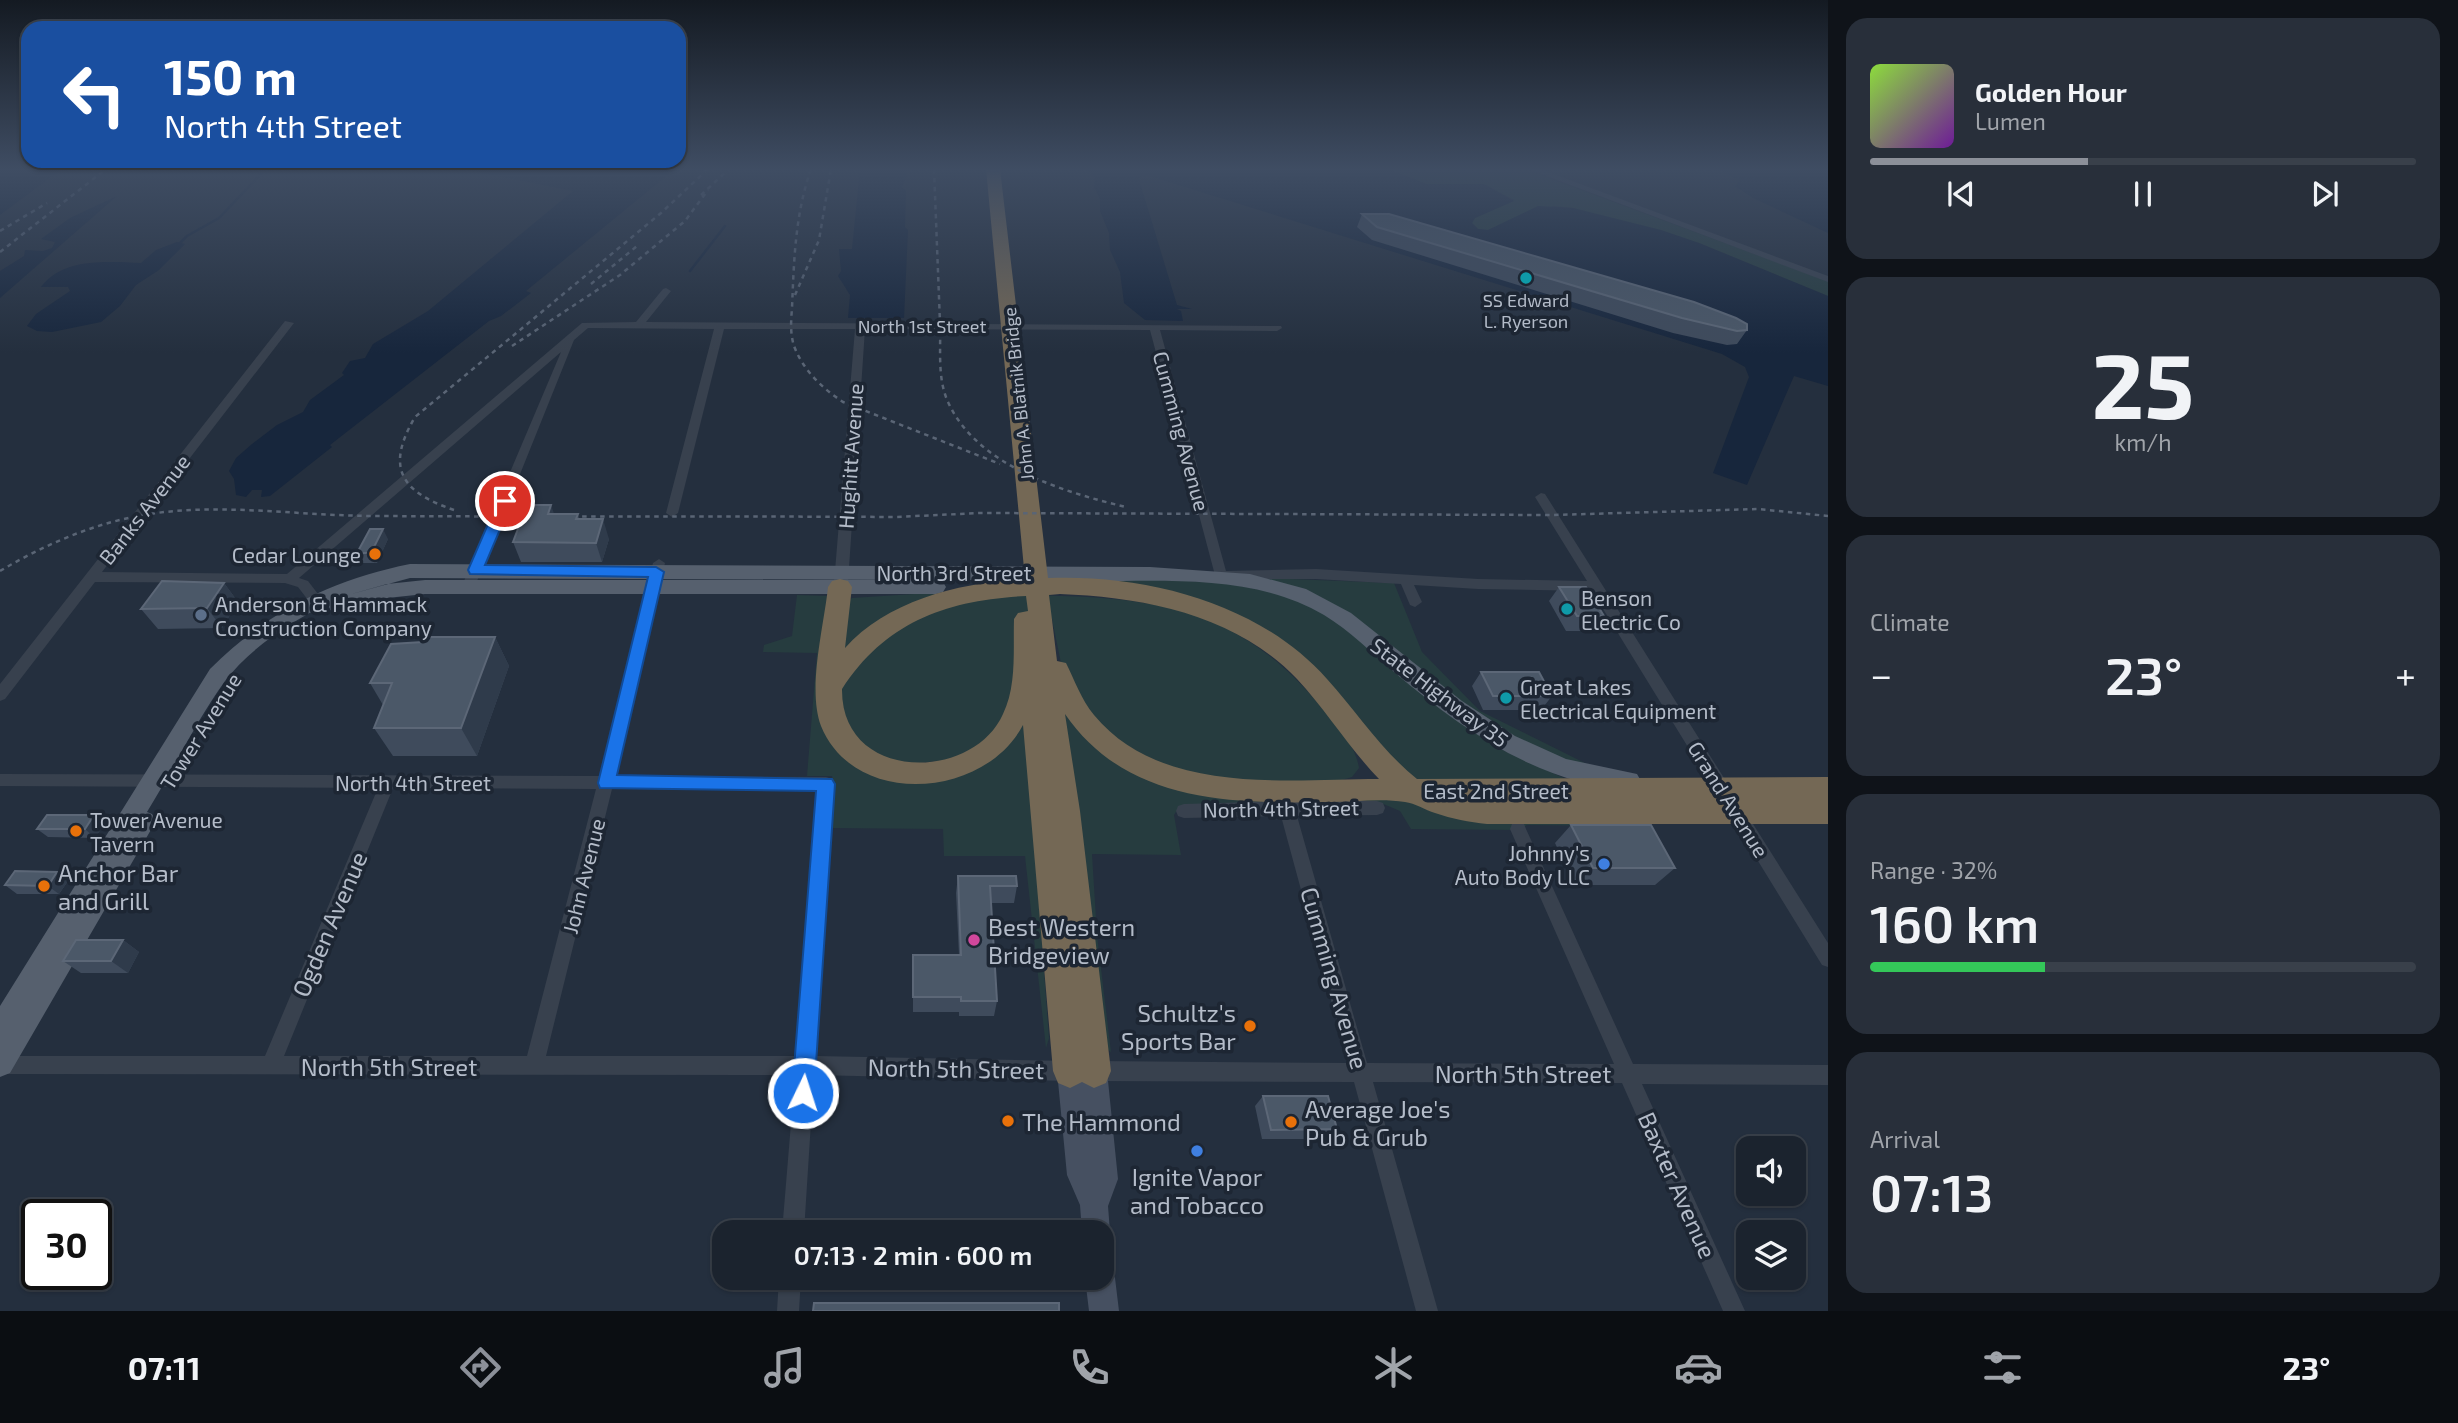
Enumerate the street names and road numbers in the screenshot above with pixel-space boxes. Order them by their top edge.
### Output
street label: John A. Blatnik Bridge [998,306,1038,482]
street label: North 1st Street [858,315,986,337]
street label: Cumming Avenue [1149,348,1215,514]
street label: Hughitt Avenue [832,382,868,530]
street label: Banks Avenue [93,449,195,569]
street label: North 3rd Street [876,560,1032,585]
street label: State Highway 35 [1366,632,1514,752]
street label: Tower Avenue [154,668,246,794]
street label: Grand Avenue [1683,736,1775,862]
street label: North 4th Street [335,770,491,795]
street label: East 2nd Street [1423,778,1569,803]
street label: North 4th Street [1203,794,1359,822]
street label: John Avenue [557,816,609,936]
street label: Ogden Avenue [285,847,373,1001]
street label: Cumming Avenue [1295,884,1375,1072]
street label: North 5th Street [301,1052,477,1081]
street label: North 5th Street [867,1052,1045,1084]
street label: North 5th Street [1435,1059,1611,1088]
street label: Baxter Avenue [1633,1107,1723,1263]

